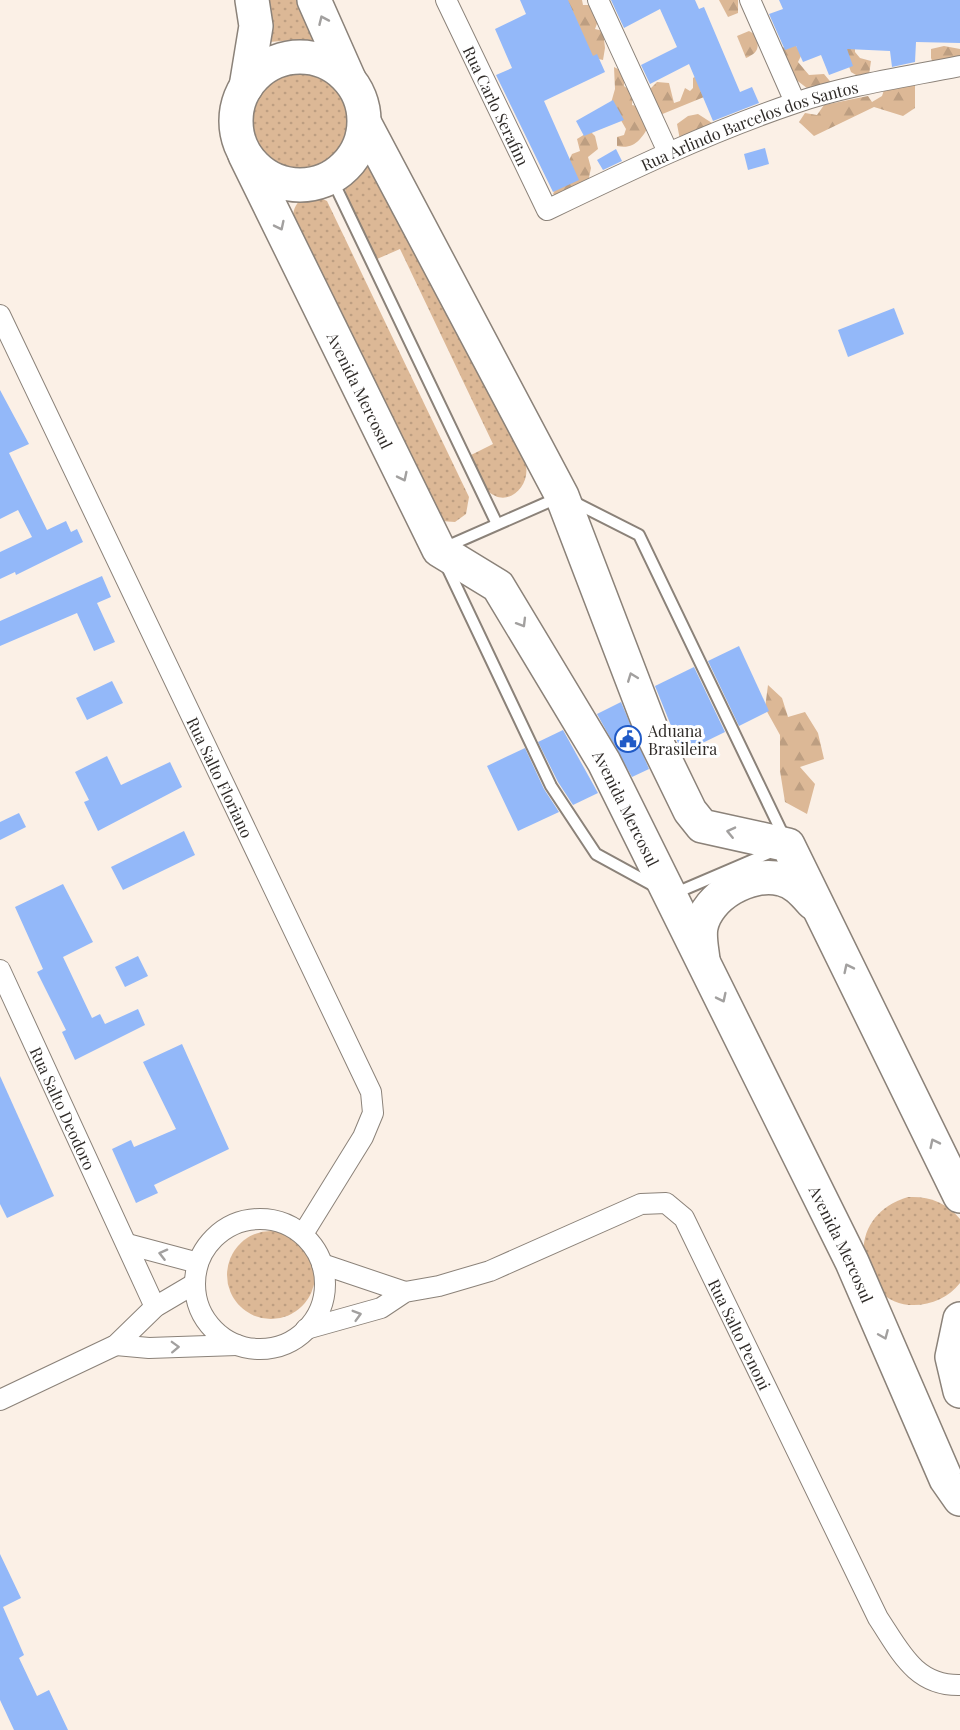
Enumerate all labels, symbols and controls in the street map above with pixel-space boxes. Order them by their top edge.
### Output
one-way arrow [318,16,330,27]
street label: Rua Carlo Serafim [459,42,534,169]
street label: Rua Arlindo Barcelos dos Santos [637,76,860,175]
one-way arrow [273,219,285,230]
street label: Avenida Mercosul [323,327,398,452]
one-way arrow [395,470,407,481]
one-way arrow [515,617,526,627]
one-way arrow [626,673,639,683]
street label: Rua Salto Floriano [183,713,258,841]
place label: Aduana Brasileira [647,720,717,759]
public building icon: Aduana Brasileira [613,724,643,754]
street label: Avenida Mercosul [588,745,665,870]
one-way arrow [727,827,737,840]
one-way arrow [844,964,856,975]
one-way arrow [715,992,726,1003]
street label: Rua Salto Deodoro [26,1043,101,1173]
one-way arrow [930,1139,942,1150]
street label: Avenida Mercosul [805,1181,879,1306]
one-way arrow [158,1248,168,1261]
street label: Rua Salto Penoni [704,1275,776,1393]
one-way arrow [352,1309,362,1322]
one-way arrow [877,1329,889,1340]
one-way arrow [170,1341,179,1353]

